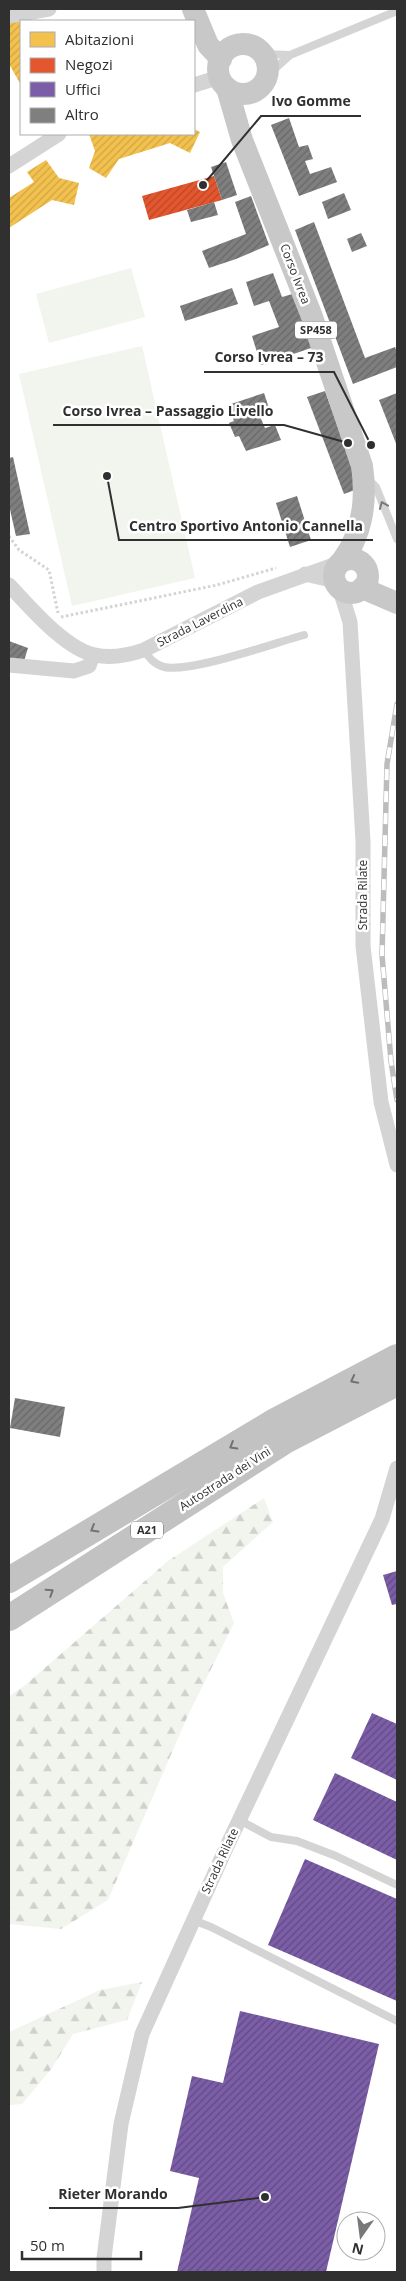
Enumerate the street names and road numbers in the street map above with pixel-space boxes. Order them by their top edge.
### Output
street label: Corso Ivrea [276,241,315,306]
road number: SP458 [295,322,337,338]
street label: Strada Laverdina [154,593,246,651]
street label: Strada Rilate [354,859,371,930]
street label: Autostrada dei Vini [176,1443,274,1515]
road number: A21 [131,1522,163,1538]
street label: Strada Rilate [197,1825,242,1896]

